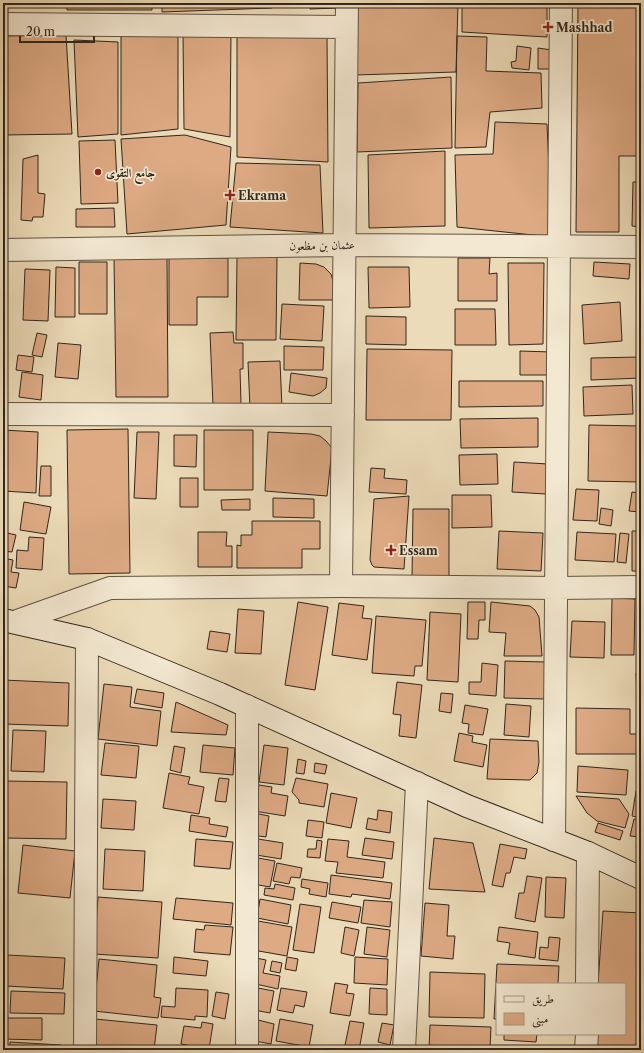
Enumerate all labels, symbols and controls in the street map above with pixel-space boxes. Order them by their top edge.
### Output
scale bar [20,18,94,44]
place label: Mashhad [556,20,613,35]
marker: Mashhad [543,22,553,32]
text: 20 m [26,24,55,39]
place label: جامع التقوى [106,165,155,185]
marker: جامع التقوى [93,167,103,177]
place label: Ekrama [238,188,287,203]
marker: Ekrama [225,190,235,200]
street label: عثمان بن مظعون [289,237,355,254]
place label: Essam [399,543,438,558]
marker: Essam [386,545,396,555]
legend [496,983,626,1035]
text: طريق [532,991,554,1007]
text: مبنى [532,1011,548,1028]

